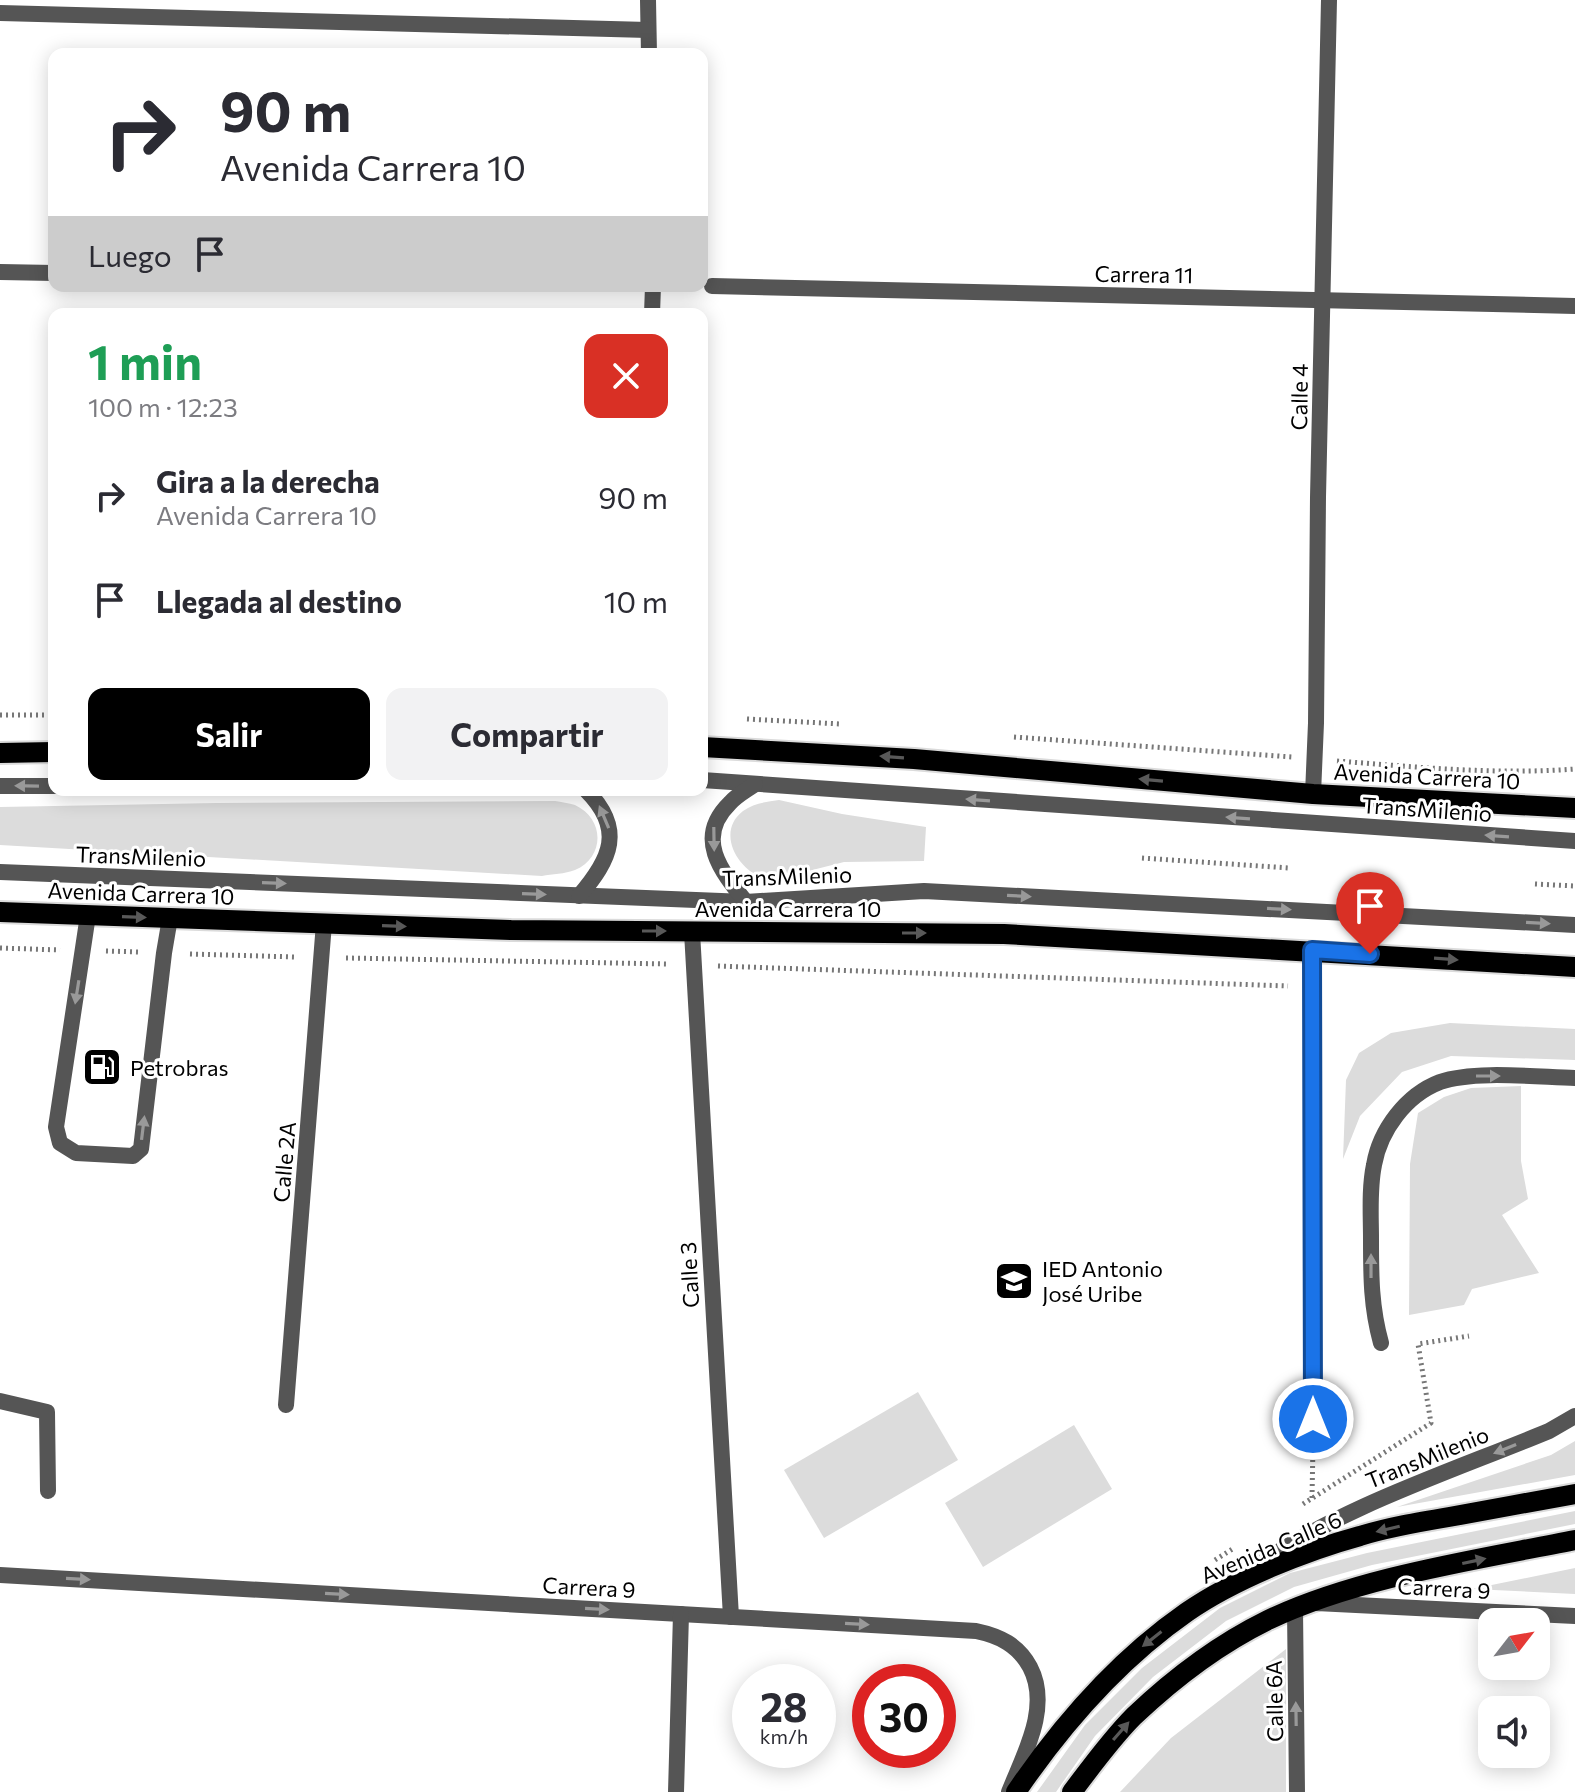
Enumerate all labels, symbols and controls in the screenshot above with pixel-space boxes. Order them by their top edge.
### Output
text: 90 m [220,75,351,144]
icon: right [88,80,192,184]
text: Avenida Carrera 10 [220,144,526,188]
icon: arrive [188,232,232,276]
text: Luego [88,236,172,273]
street label: Carrera 11 [1095,260,1193,288]
text: 1 min [88,331,202,390]
button: close [584,334,668,418]
street label: Calle 4 [1285,363,1313,431]
text: 100 m · 12:23 [88,391,238,422]
text: Gira a la derecha [156,462,380,499]
icon: right [88,474,132,518]
text: 90 m [598,478,668,515]
text: Avenida Carrera 10 [156,499,377,530]
icon: arrive [88,578,132,622]
text: Llegada al destino [156,582,402,619]
text: 10 m [604,582,668,619]
button: Salir [88,688,370,780]
button: Compartir [386,688,668,780]
one-way arrow [879,750,904,763]
street label: Avenida Carrera 10 [1333,758,1521,794]
one-way arrow [1138,773,1163,786]
one-way arrow [14,780,39,793]
street label: TransMilenio [1361,791,1493,827]
one-way arrow [965,793,990,806]
one-way arrow [597,805,610,829]
one-way arrow [1225,811,1250,824]
one-way arrow [708,827,721,852]
one-way arrow [1484,829,1509,842]
street label: TransMilenio [75,840,207,872]
street label: TransMilenio [721,860,853,892]
pin [1336,872,1404,954]
street label: Avenida Carrera 10 [47,876,235,910]
one-way arrow [262,877,287,890]
icon: arrive [1348,884,1392,928]
one-way arrow [522,887,547,900]
one-way arrow [1007,890,1032,903]
street label: Avenida Carrera 10 [695,895,881,922]
one-way arrow [1267,903,1292,916]
one-way arrow [122,910,147,923]
one-way arrow [1526,917,1551,930]
one-way arrow [382,919,407,932]
one-way arrow [642,925,667,937]
one-way arrow [902,927,927,939]
one-way arrow [1434,952,1459,965]
one-way arrow [70,980,82,1005]
fuel station icon: Petrobras [81,1046,123,1088]
place label: Petrobras [130,1054,229,1081]
one-way arrow [1476,1070,1501,1082]
one-way arrow [137,1115,150,1140]
street label: Calle 2A [267,1121,301,1203]
street label: Calle 3 [674,1241,704,1309]
one-way arrow [1365,1253,1377,1278]
place label: IED Antonio José Uribe [1042,1255,1163,1307]
school or university icon: IED Antonio José Uribe [993,1260,1035,1302]
position arrow [1271,1377,1355,1461]
street label: TransMilenio [1362,1420,1492,1494]
one-way arrow [1493,1443,1517,1456]
street label: Avenida Calle 6 [1196,1505,1346,1589]
one-way arrow [1376,1523,1401,1536]
one-way arrow [1461,1554,1486,1567]
street label: Carrera 9 [542,1571,636,1603]
street label: Carrera 9 [1397,1572,1491,1604]
one-way arrow [66,1573,91,1586]
one-way arrow [325,1588,350,1601]
one-way arrow [585,1603,610,1616]
north arrow [1478,1608,1550,1680]
map controls [1478,1608,1550,1768]
one-way arrow [845,1618,870,1631]
one-way arrow [1142,1630,1162,1647]
street label: Calle 6A [1260,1660,1288,1742]
speed limit sign: 30 [852,1664,956,1768]
text: 28 [760,1681,808,1730]
button: sound [1478,1696,1550,1768]
one-way arrow [1290,1701,1302,1726]
one-way arrow [1112,1722,1129,1742]
text: km/h [760,1724,808,1748]

